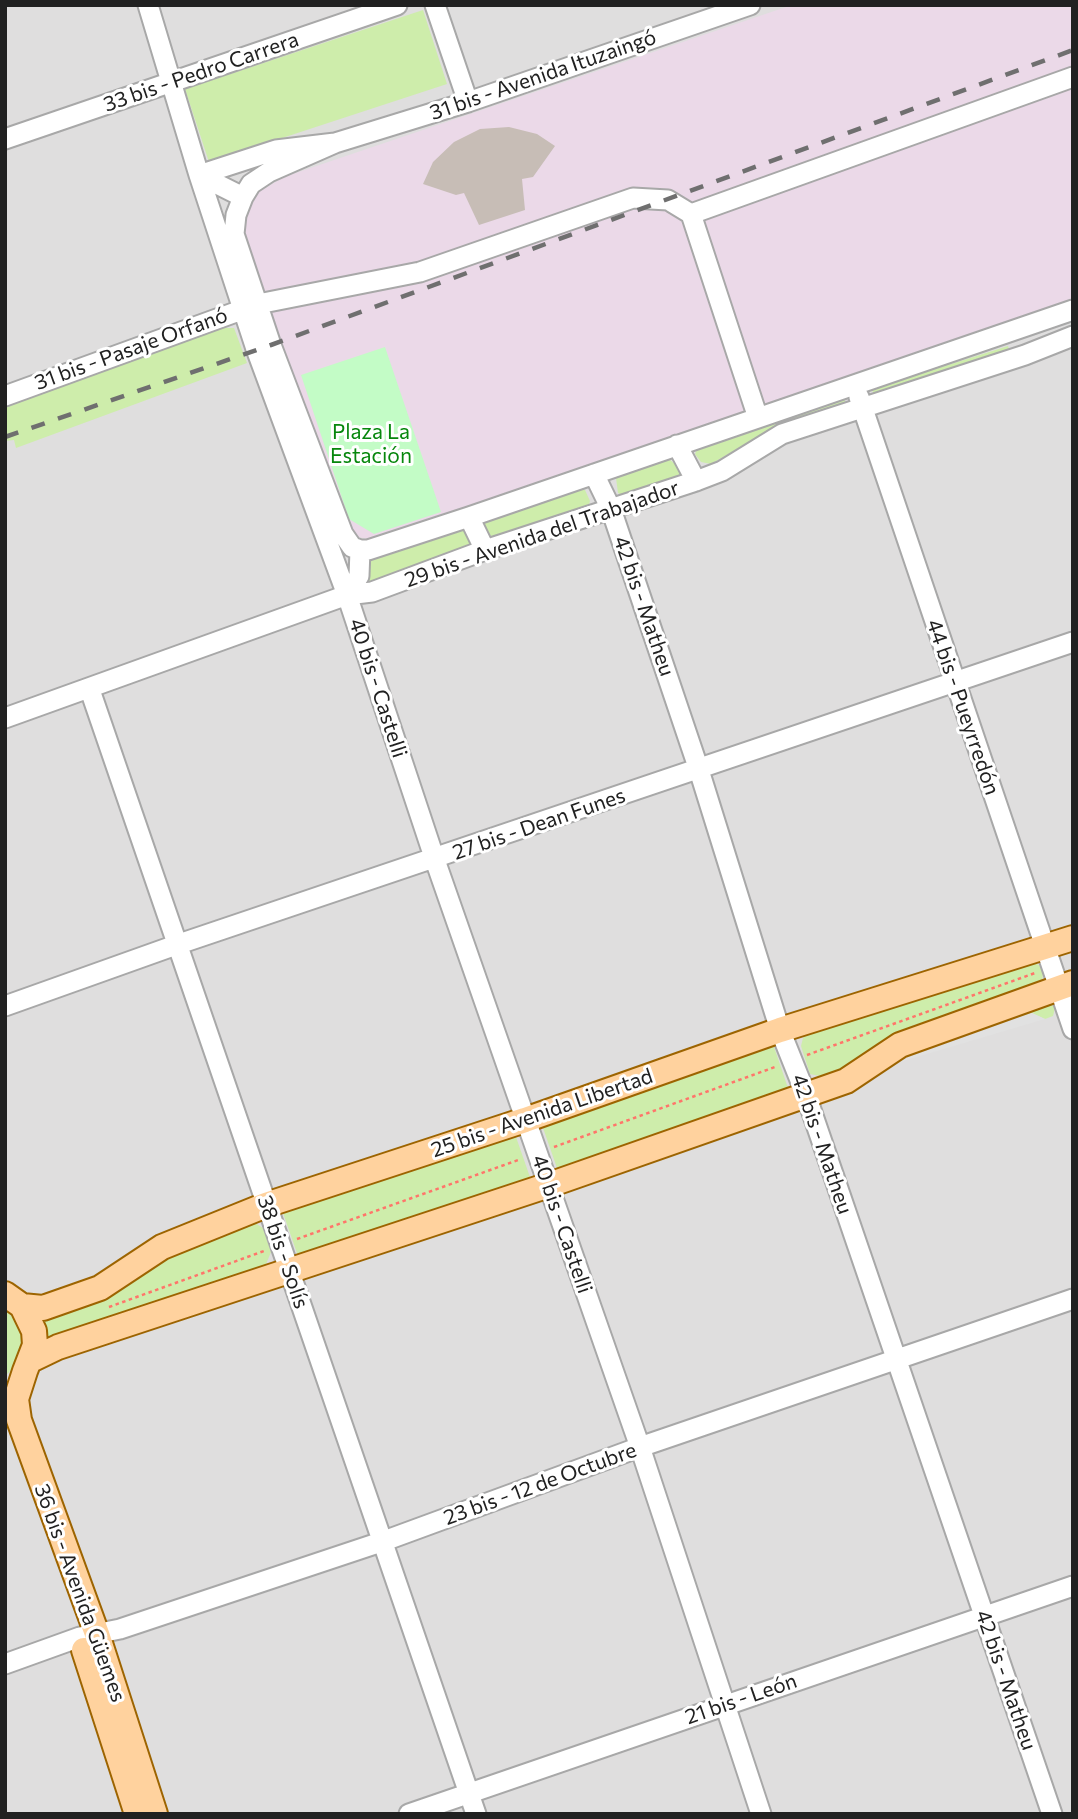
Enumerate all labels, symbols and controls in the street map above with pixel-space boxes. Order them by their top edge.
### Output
street label: 31 bis - Avenida Ituzaingó [426,24,660,126]
street label: 33 bis - Pedro Carrera [100,27,302,117]
street label: 31 bis - Pasaje Orfanó [31,302,231,396]
park label: Plaza La Estación [330,419,412,469]
street label: 29 bis - Avenida del Trabajador [401,475,683,593]
street label: 42 bis - Matheu [608,533,680,679]
street label: 40 bis - Castelli [344,615,412,761]
street label: 44 bis - Pueyrredón [921,616,1005,798]
street label: 27 bis - Dean Funes [449,783,629,865]
street label: 25 bis - Avenida Libertad [428,1063,656,1163]
street label: 42 bis - Matheu [786,1071,858,1217]
street label: 40 bis - Castelli [526,1151,598,1297]
street label: 38 bis - Solís [252,1192,314,1312]
street label: 23 bis - 12 de Octubre [440,1437,640,1531]
street label: 36 bis - Avenida Güemes [29,1481,131,1705]
street label: 42 bis - Matheu [970,1607,1042,1753]
street label: 21 bis - León [682,1668,800,1730]

